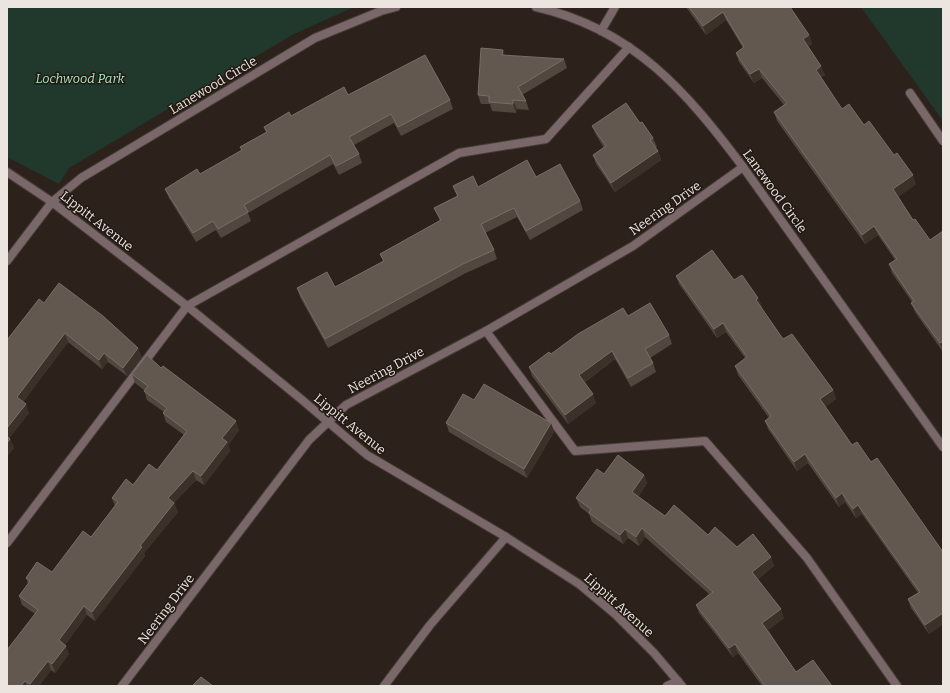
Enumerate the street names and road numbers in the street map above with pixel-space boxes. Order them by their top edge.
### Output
street label: Lanewood Circle [167,53,259,117]
street label: Lanewood Circle [740,146,810,236]
street label: Neering Drive [626,178,704,238]
street label: Lippitt Avenue [58,188,136,254]
street label: Neering Drive [345,344,427,396]
street label: Lippitt Avenue [311,391,389,457]
street label: Lippitt Avenue [581,570,657,640]
street label: Neering Drive [135,571,197,647]

